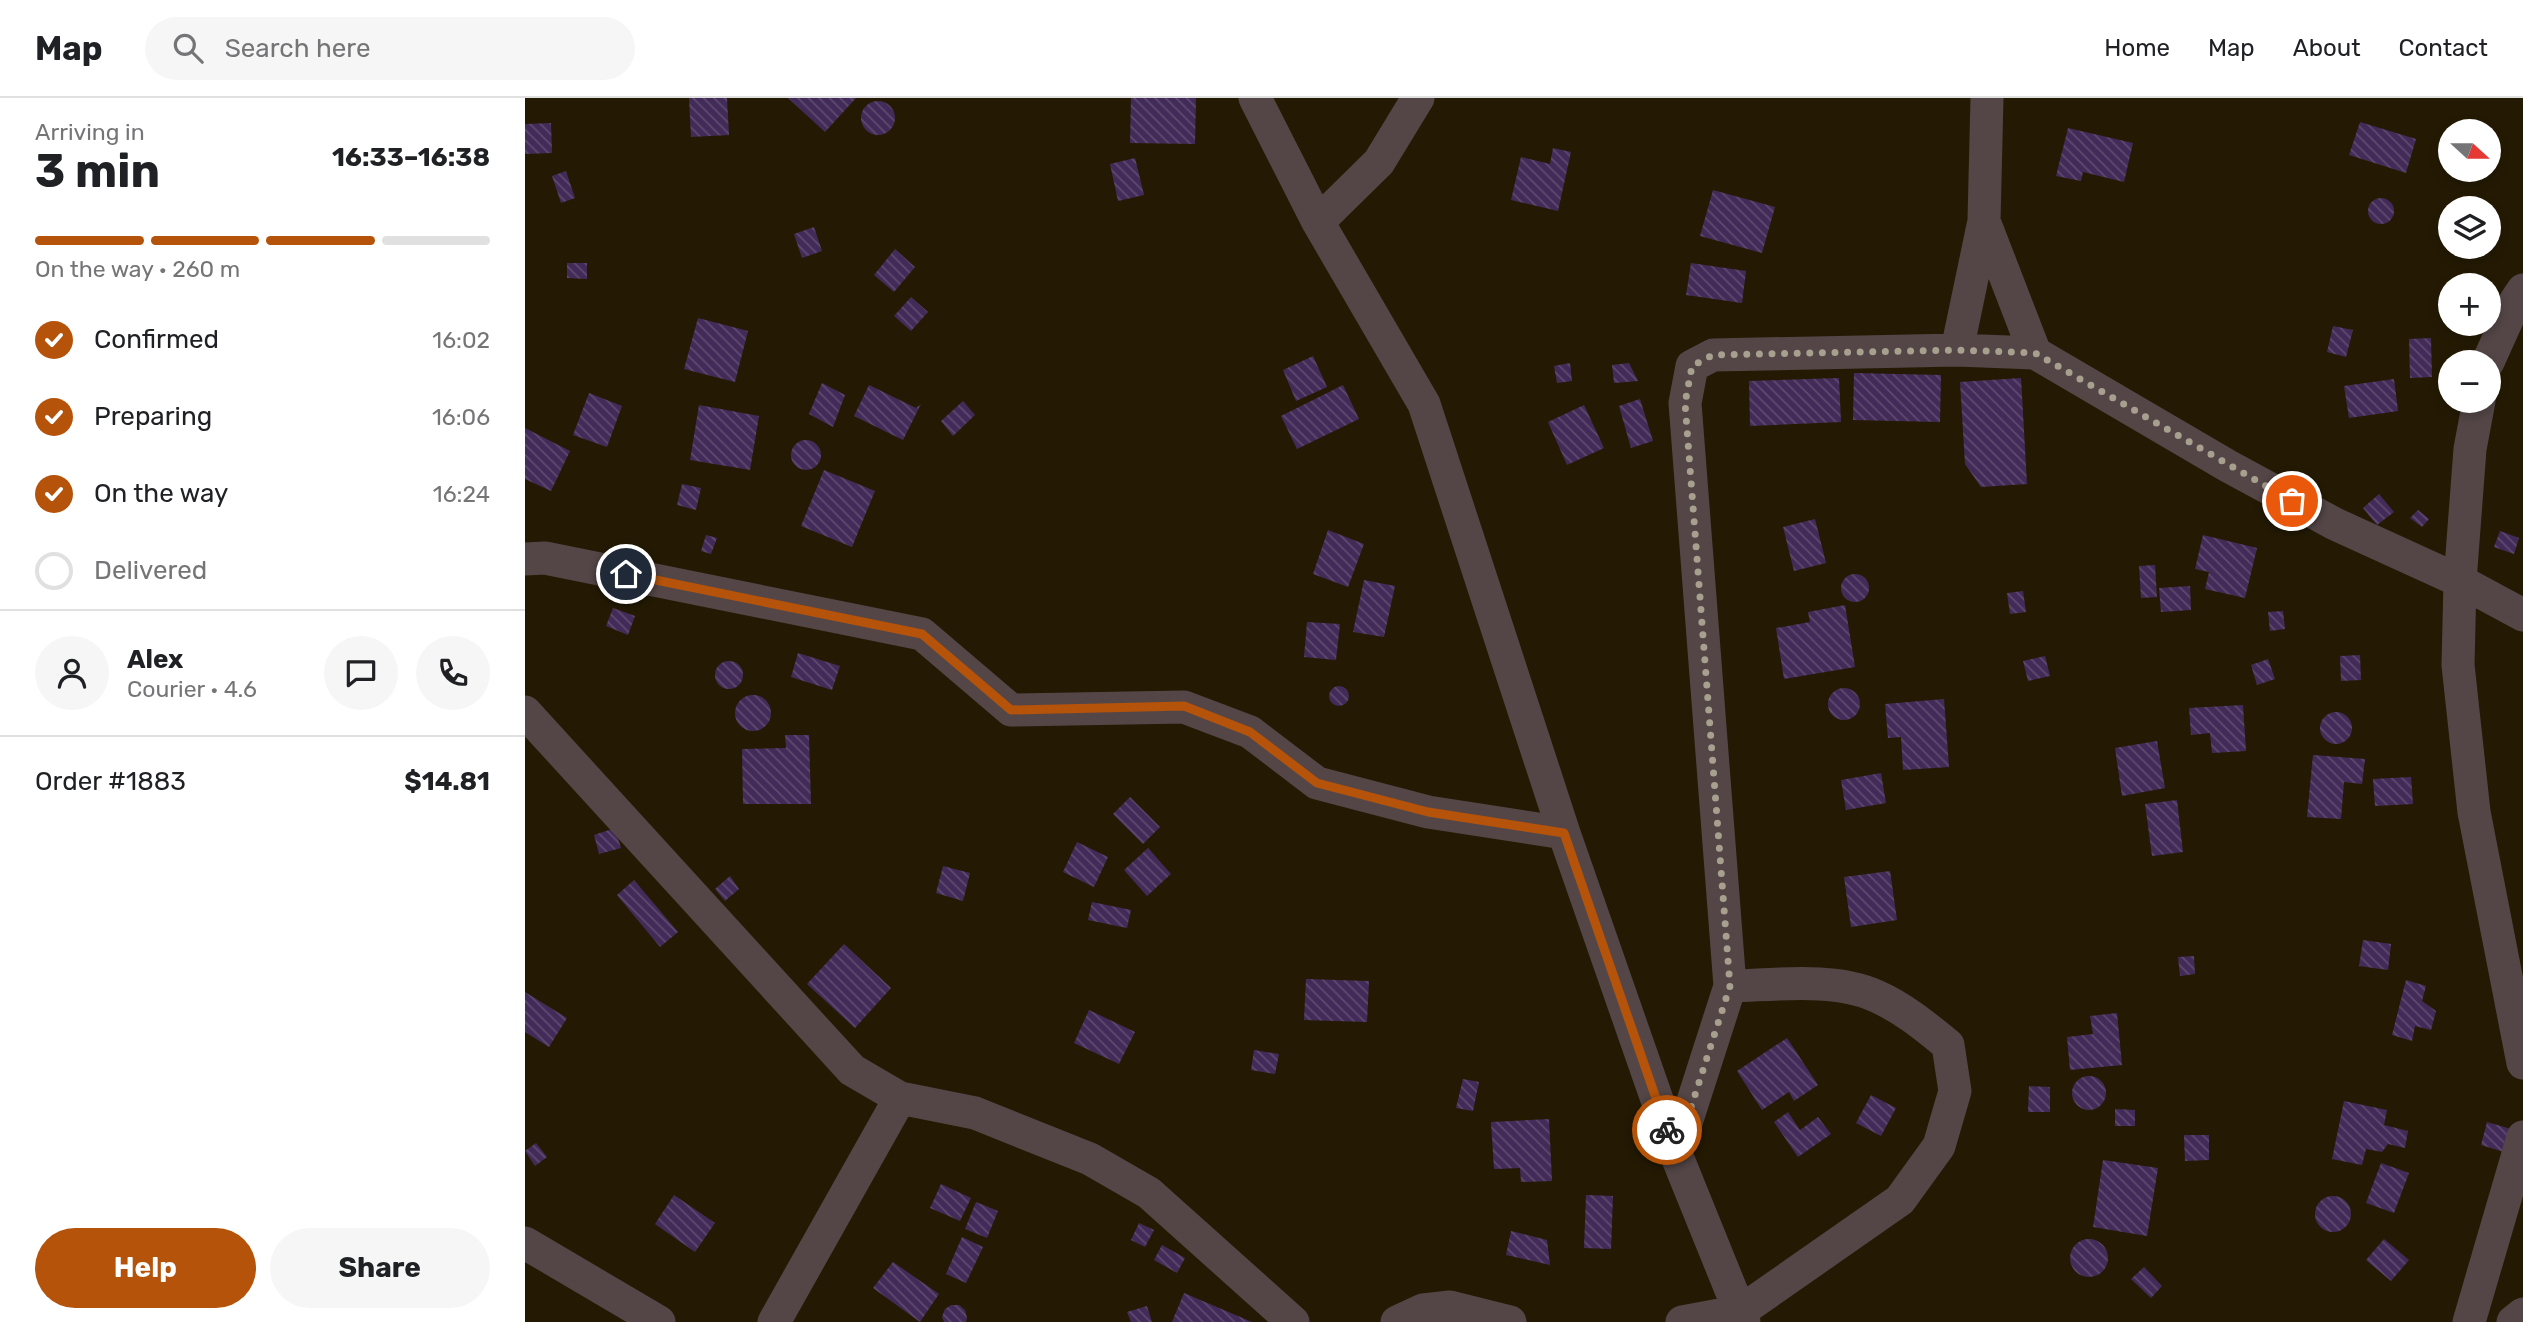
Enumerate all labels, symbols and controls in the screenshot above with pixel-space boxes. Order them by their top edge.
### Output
search box [145,17,635,80]
text: Map [35,29,103,68]
icon: search [169,29,207,67]
text: Search here [225,33,370,64]
text: Home [2104,34,2170,62]
text: Map [2208,34,2255,62]
text: About [2293,34,2361,62]
text: Contact [2399,34,2488,62]
text: Arriving in [35,118,145,146]
north arrow [2438,119,2501,182]
map controls [2438,119,2501,413]
text: 16:33–16:38 [332,142,490,173]
text: 3 min [35,144,160,199]
button: layers [2438,196,2501,259]
text: On the way · 260 m [35,255,240,283]
button: + [2438,273,2501,336]
icon: check [35,321,73,359]
text: Confirmed [94,324,219,355]
text: 16:02 [432,326,490,354]
button: − [2438,350,2501,413]
icon: check [35,398,73,436]
text: Preparing [94,401,212,432]
text: 16:06 [432,403,490,431]
pin [2262,471,2322,531]
icon: check [35,475,73,513]
text: On the way [94,478,228,509]
text: 16:24 [433,480,490,508]
icon: bag [2273,482,2311,520]
pin [596,544,656,604]
text: Delivered [94,555,207,586]
icon: home [607,555,645,593]
button: person [35,636,109,710]
button: chat [324,636,398,710]
button: phone [416,636,490,710]
text: Alex [127,644,183,675]
text: Courier · 4.6 [127,675,257,703]
text: Order #1883 [35,766,186,797]
text: $14.81 [404,766,490,797]
courier [1632,1095,1702,1165]
icon: bike [1648,1111,1686,1149]
button: Help [35,1228,256,1308]
button: Share [270,1228,490,1308]

